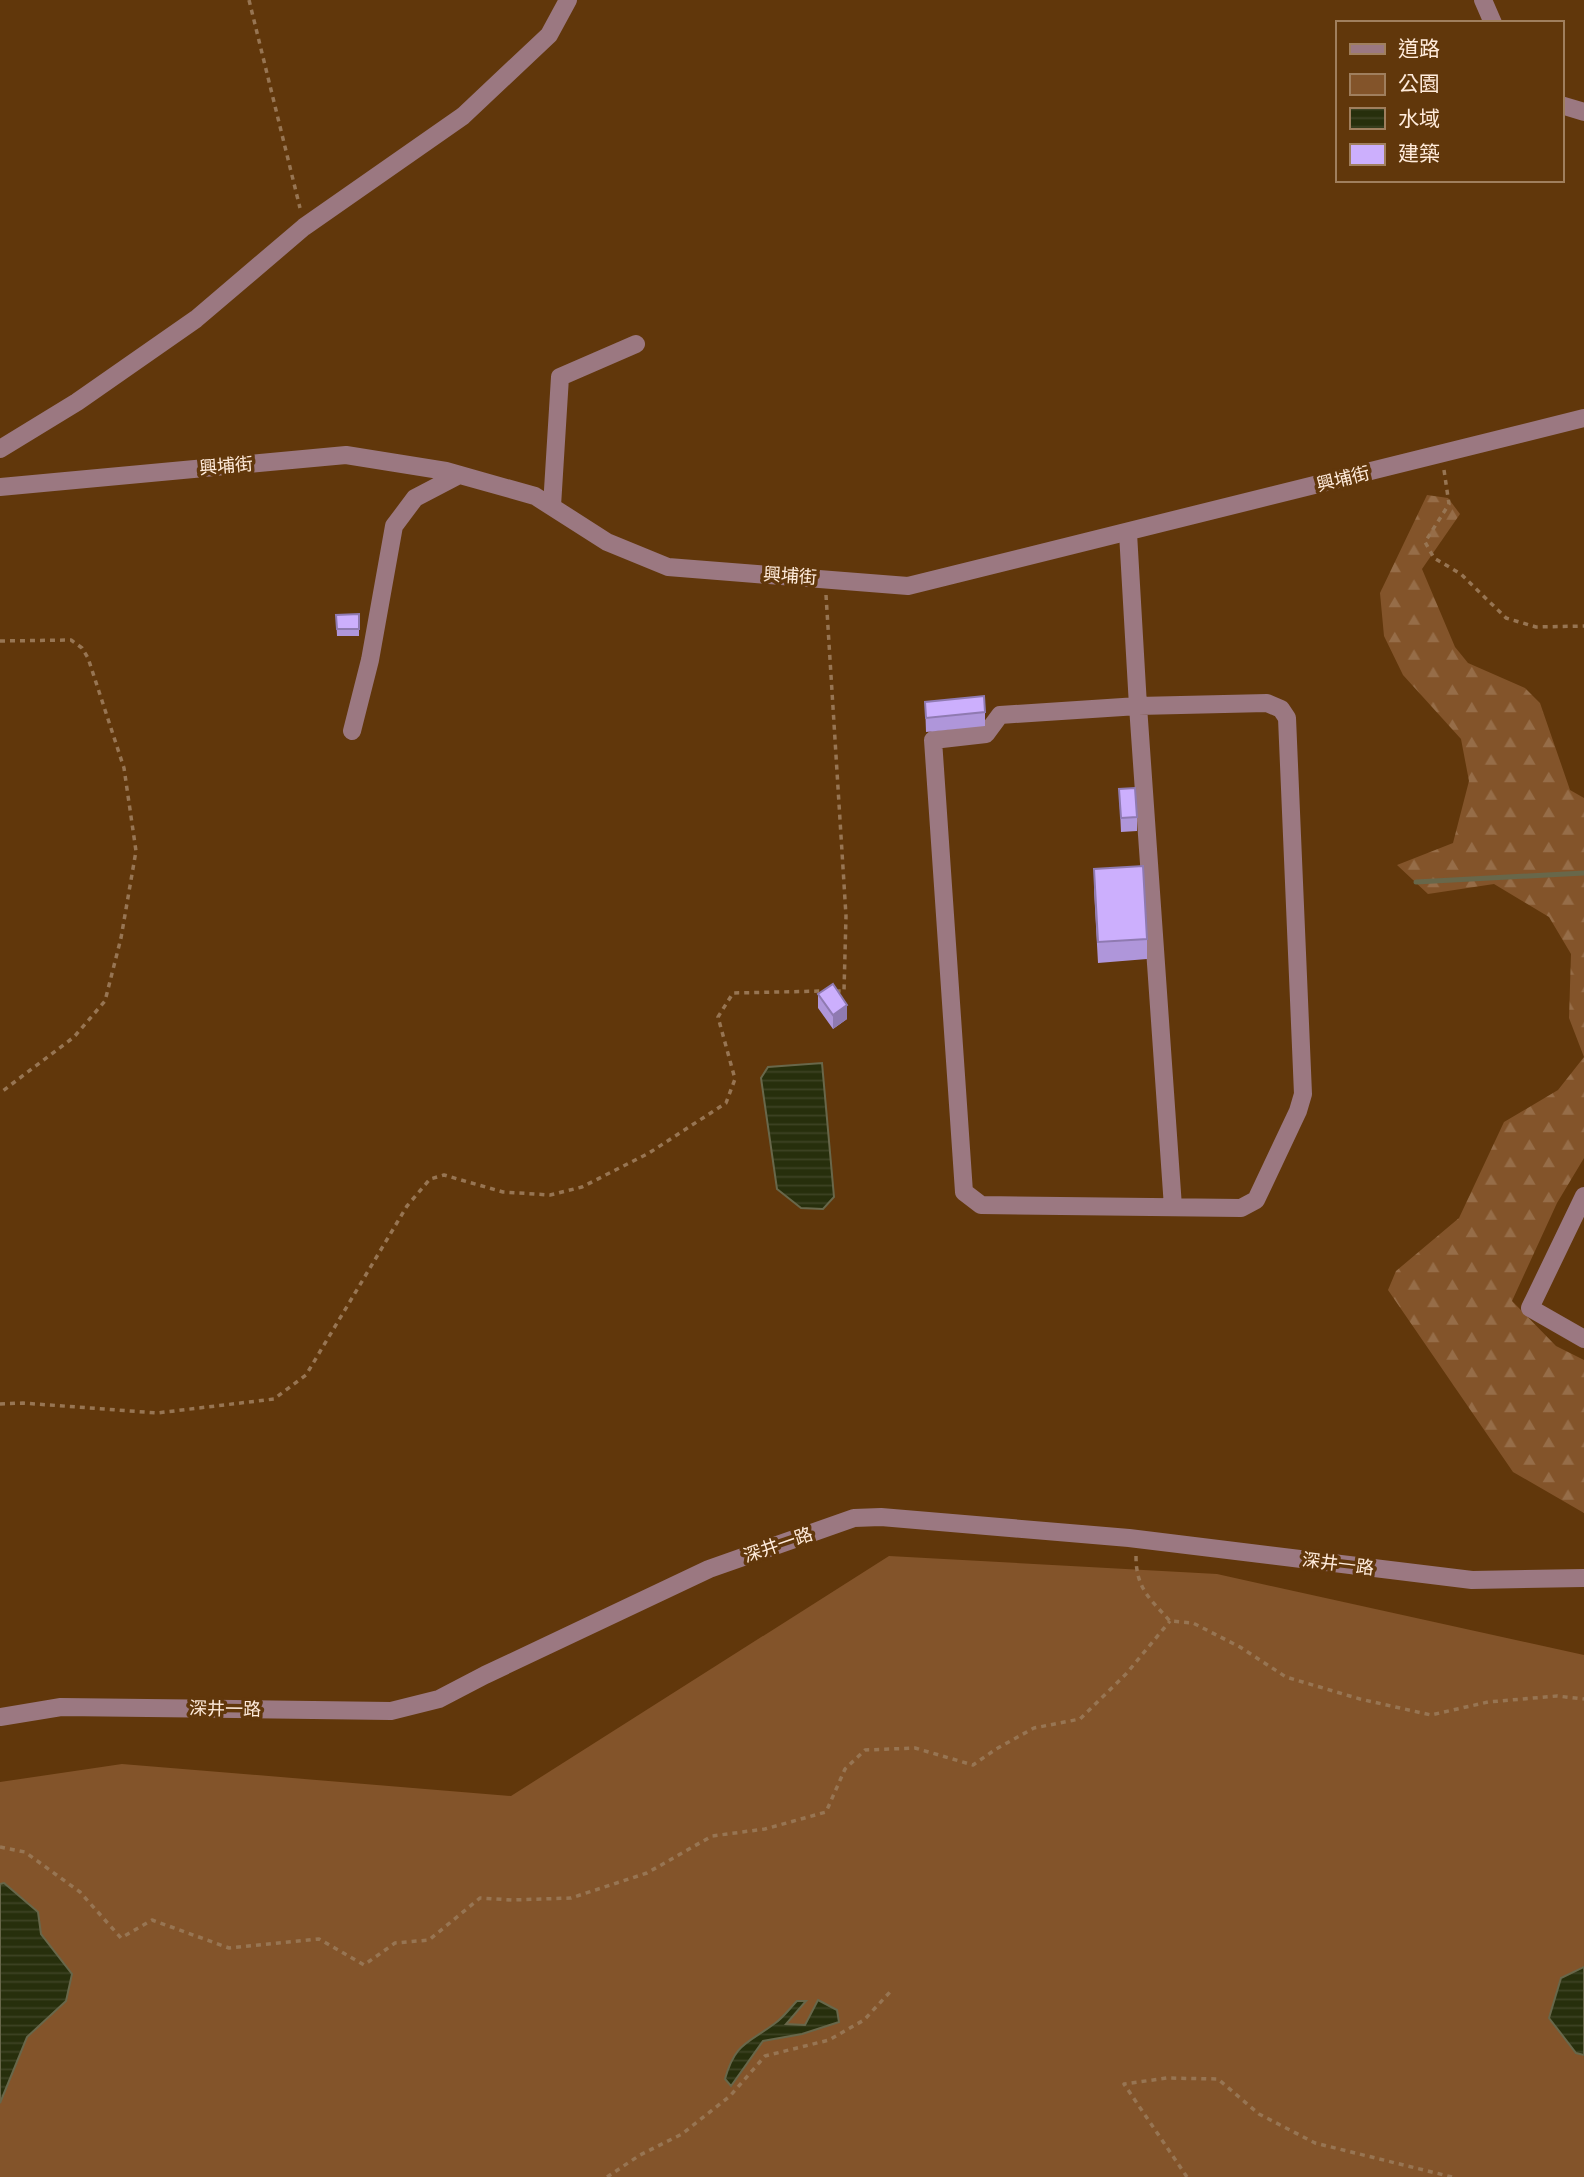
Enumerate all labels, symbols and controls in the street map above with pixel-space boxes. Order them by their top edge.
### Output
legend [1336,21,1563,182]
text: 道路 [1398,34,1440,63]
text: 公園 [1398,69,1440,98]
text: 水域 [1398,104,1440,133]
text: 建築 [1398,139,1440,168]
street label: 興埔街 [198,451,254,480]
street label: 興埔街 [1314,460,1372,497]
street label: 興埔街 [762,561,818,590]
street label: 深井一路 [740,1521,816,1568]
street label: 深井一路 [1301,1547,1375,1580]
street label: 深井一路 [189,1695,261,1722]

